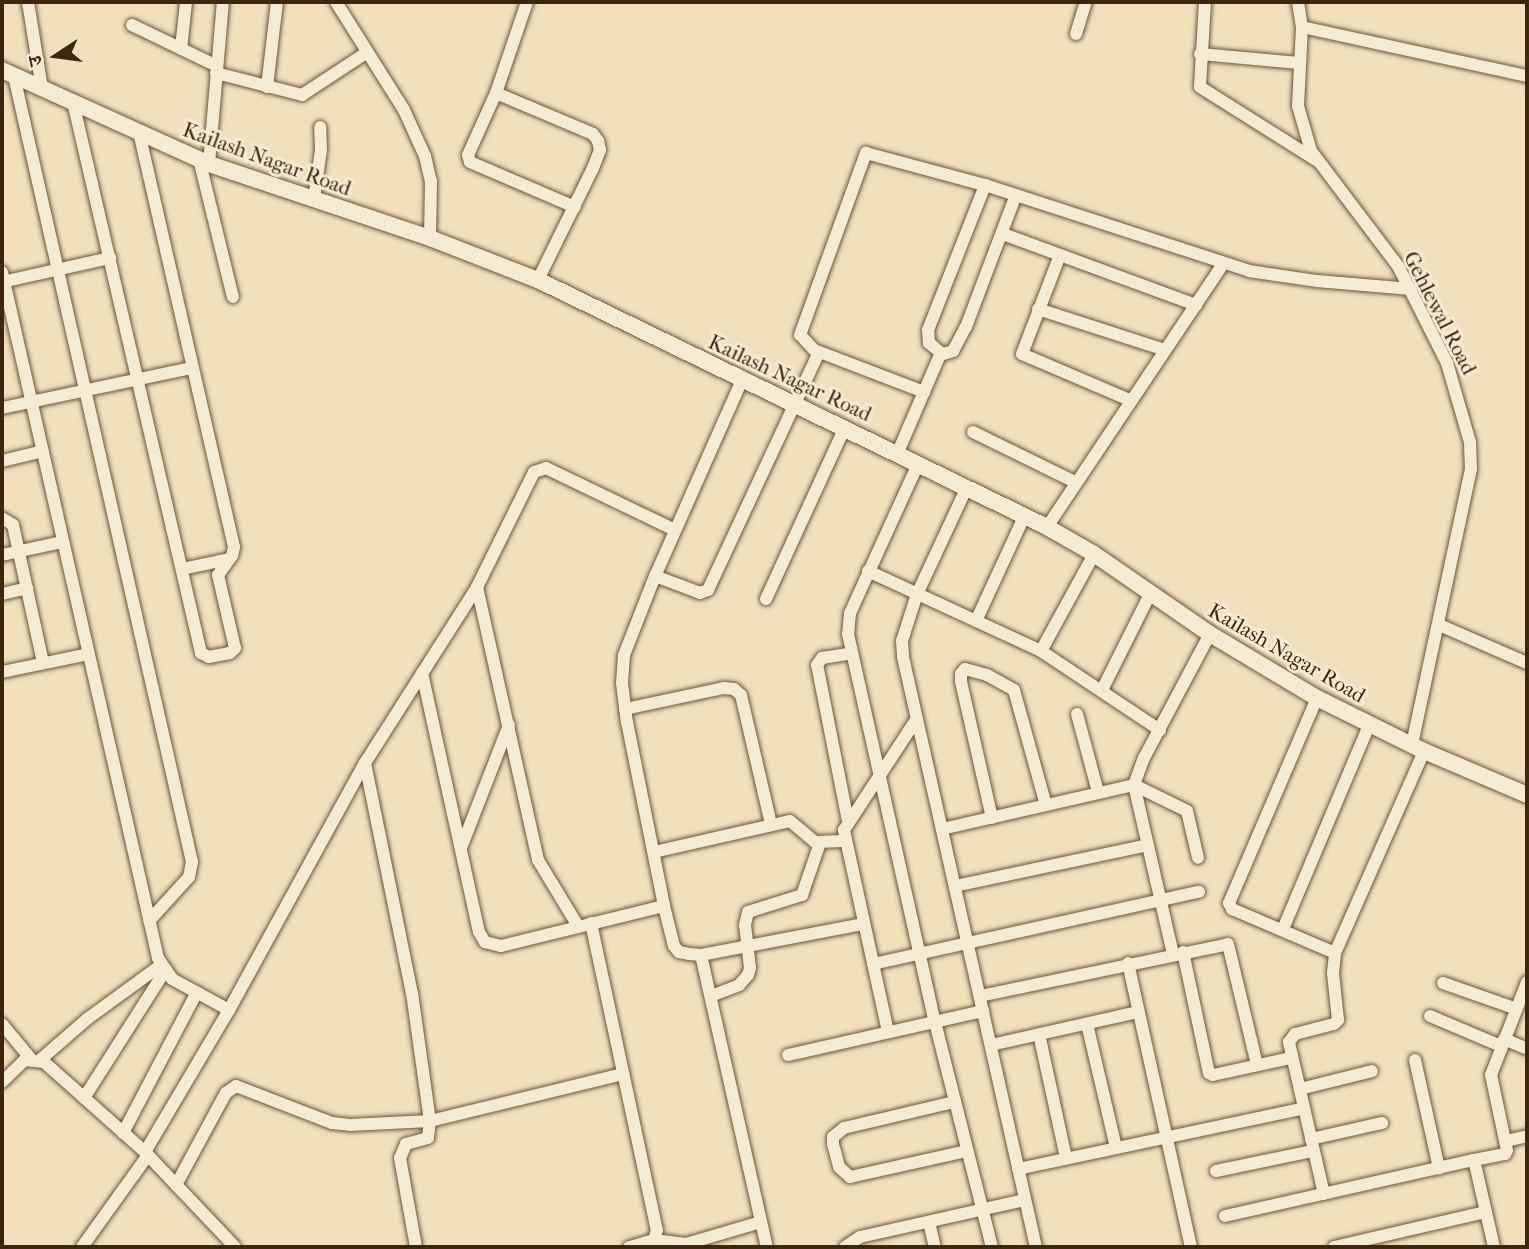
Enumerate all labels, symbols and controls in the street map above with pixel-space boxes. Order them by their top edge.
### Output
north arrow [21,21,91,91]
text: उ [24,54,47,68]
street label: Kailash Nagar Road [179,117,355,201]
street label: Gehlewal Road [1398,247,1482,379]
street label: Kailash Nagar Road [704,329,876,427]
street label: Kailash Nagar Road [1204,598,1370,708]

